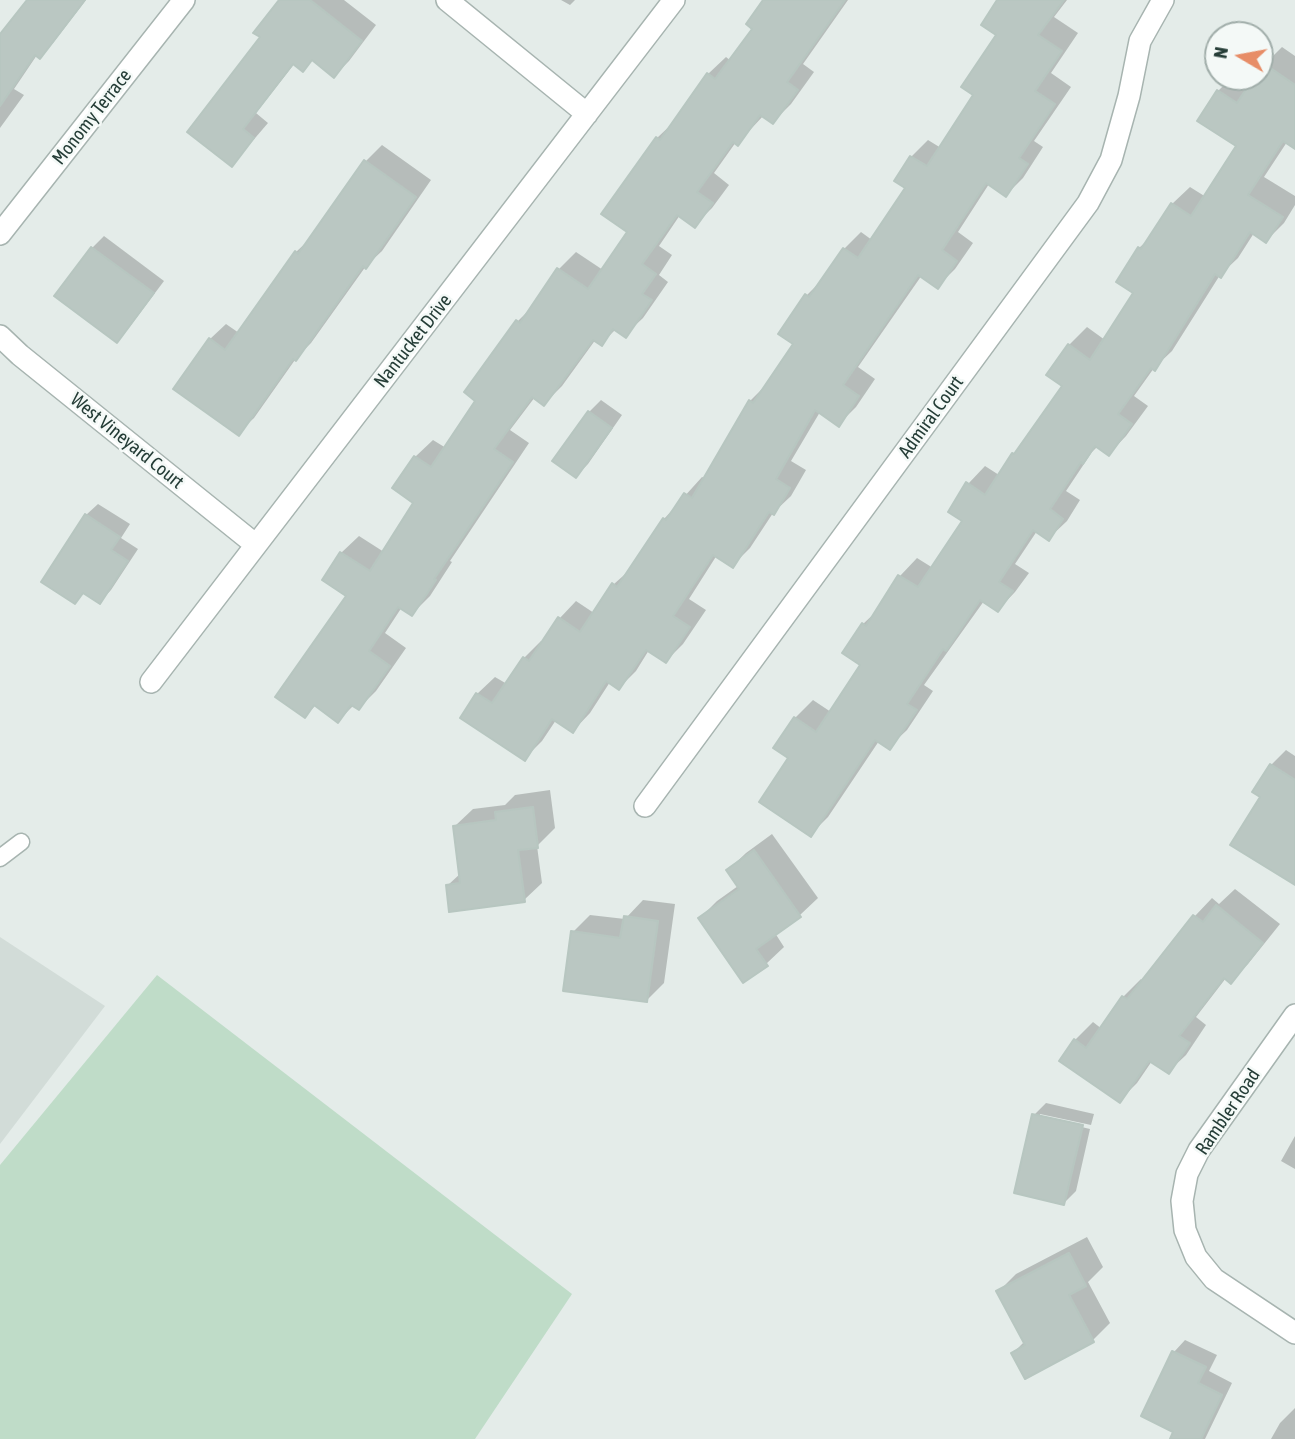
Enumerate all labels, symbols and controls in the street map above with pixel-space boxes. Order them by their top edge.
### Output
north arrow [1204,21,1274,91]
text: N [1208,45,1232,60]
street label: Monomy Terrace [48,65,136,169]
street label: Nantucket Drive [369,290,457,392]
street label: Admiral Court [894,372,968,462]
street label: West Vineyard Court [66,388,188,494]
street label: Rambler Road [1191,1065,1265,1159]

